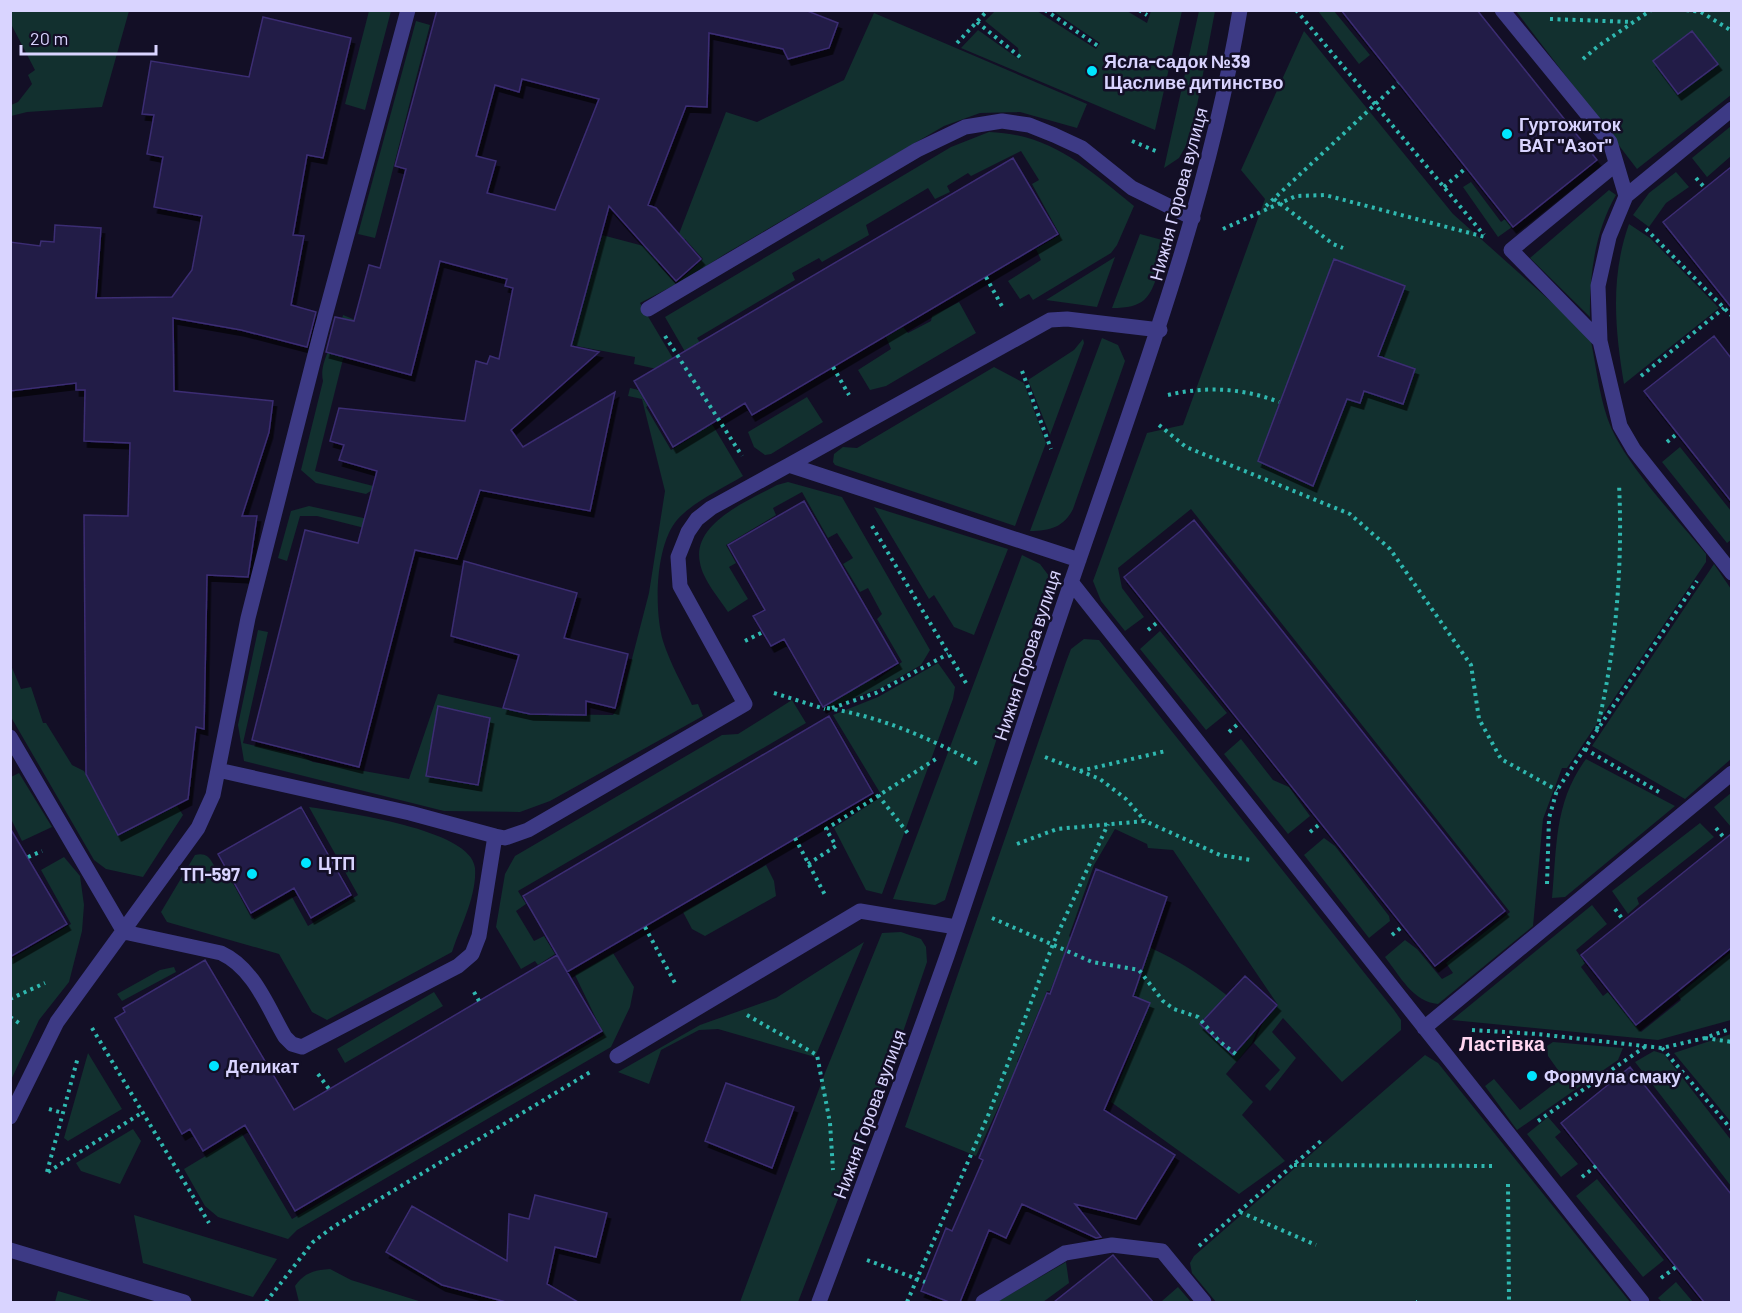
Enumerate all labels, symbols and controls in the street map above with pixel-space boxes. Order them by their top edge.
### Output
scale bar [21,18,156,56]
text: 20 m [30,27,68,49]
place label: Ясла-садок №39 Щасливе дитинство [1104,50,1283,93]
marker: Ясла-садок №39 Щасливе дитинство [1085,64,1099,78]
street label: Нижня Горова вулиця [1144,105,1212,283]
place label: Гуртожиток ВАТ "Азот" [1519,113,1622,156]
marker: Гуртожиток ВАТ "Азот" [1500,127,1514,141]
street label: Нижня Горова вулиця [989,567,1065,743]
place label: ЦТП [318,852,355,874]
marker: ЦТП [299,856,313,870]
place label: ТП-597 [181,863,240,885]
marker: ТП-597 [245,867,259,881]
street label: Нижня Горова вулиця [828,1026,910,1202]
district label: Ластівка [1459,1031,1546,1055]
place label: Деликат [226,1055,300,1077]
marker: Деликат [207,1059,221,1073]
place label: Формула смаку [1544,1065,1681,1087]
marker: Формула смаку [1525,1069,1539,1083]

